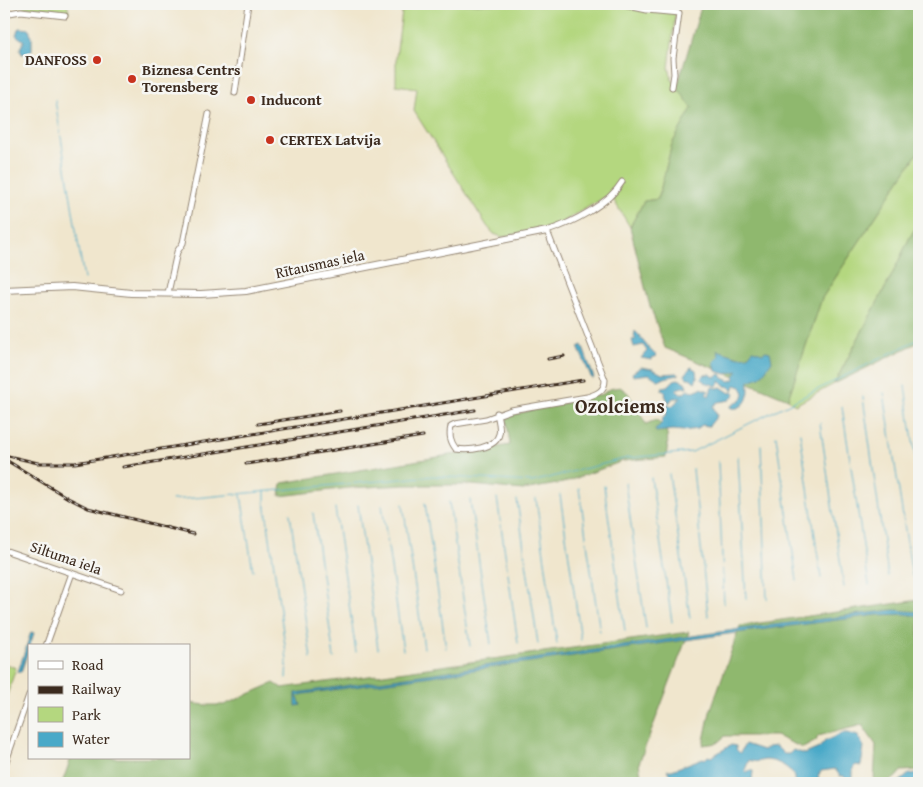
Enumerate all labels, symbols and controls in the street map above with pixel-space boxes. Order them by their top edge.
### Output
place label: DANFOSS [25,49,87,70]
marker: DANFOSS [91,54,103,66]
place label: Biznesa Centrs Torensberg [142,59,240,97]
marker: Biznesa Centrs Torensberg [126,73,138,85]
place label: Inducont [261,89,322,110]
marker: Inducont [245,94,257,106]
place label: CERTEX Latvija [280,129,381,150]
marker: CERTEX Latvija [264,134,276,146]
street label: Rītausmas iela [273,244,366,283]
district label: Ozolciems [575,391,665,420]
street label: Siltuma iela [28,535,105,580]
legend [28,644,190,760]
text: Road [72,654,103,675]
text: Railway [72,678,122,699]
text: Park [72,704,101,725]
text: Water [72,728,110,749]

